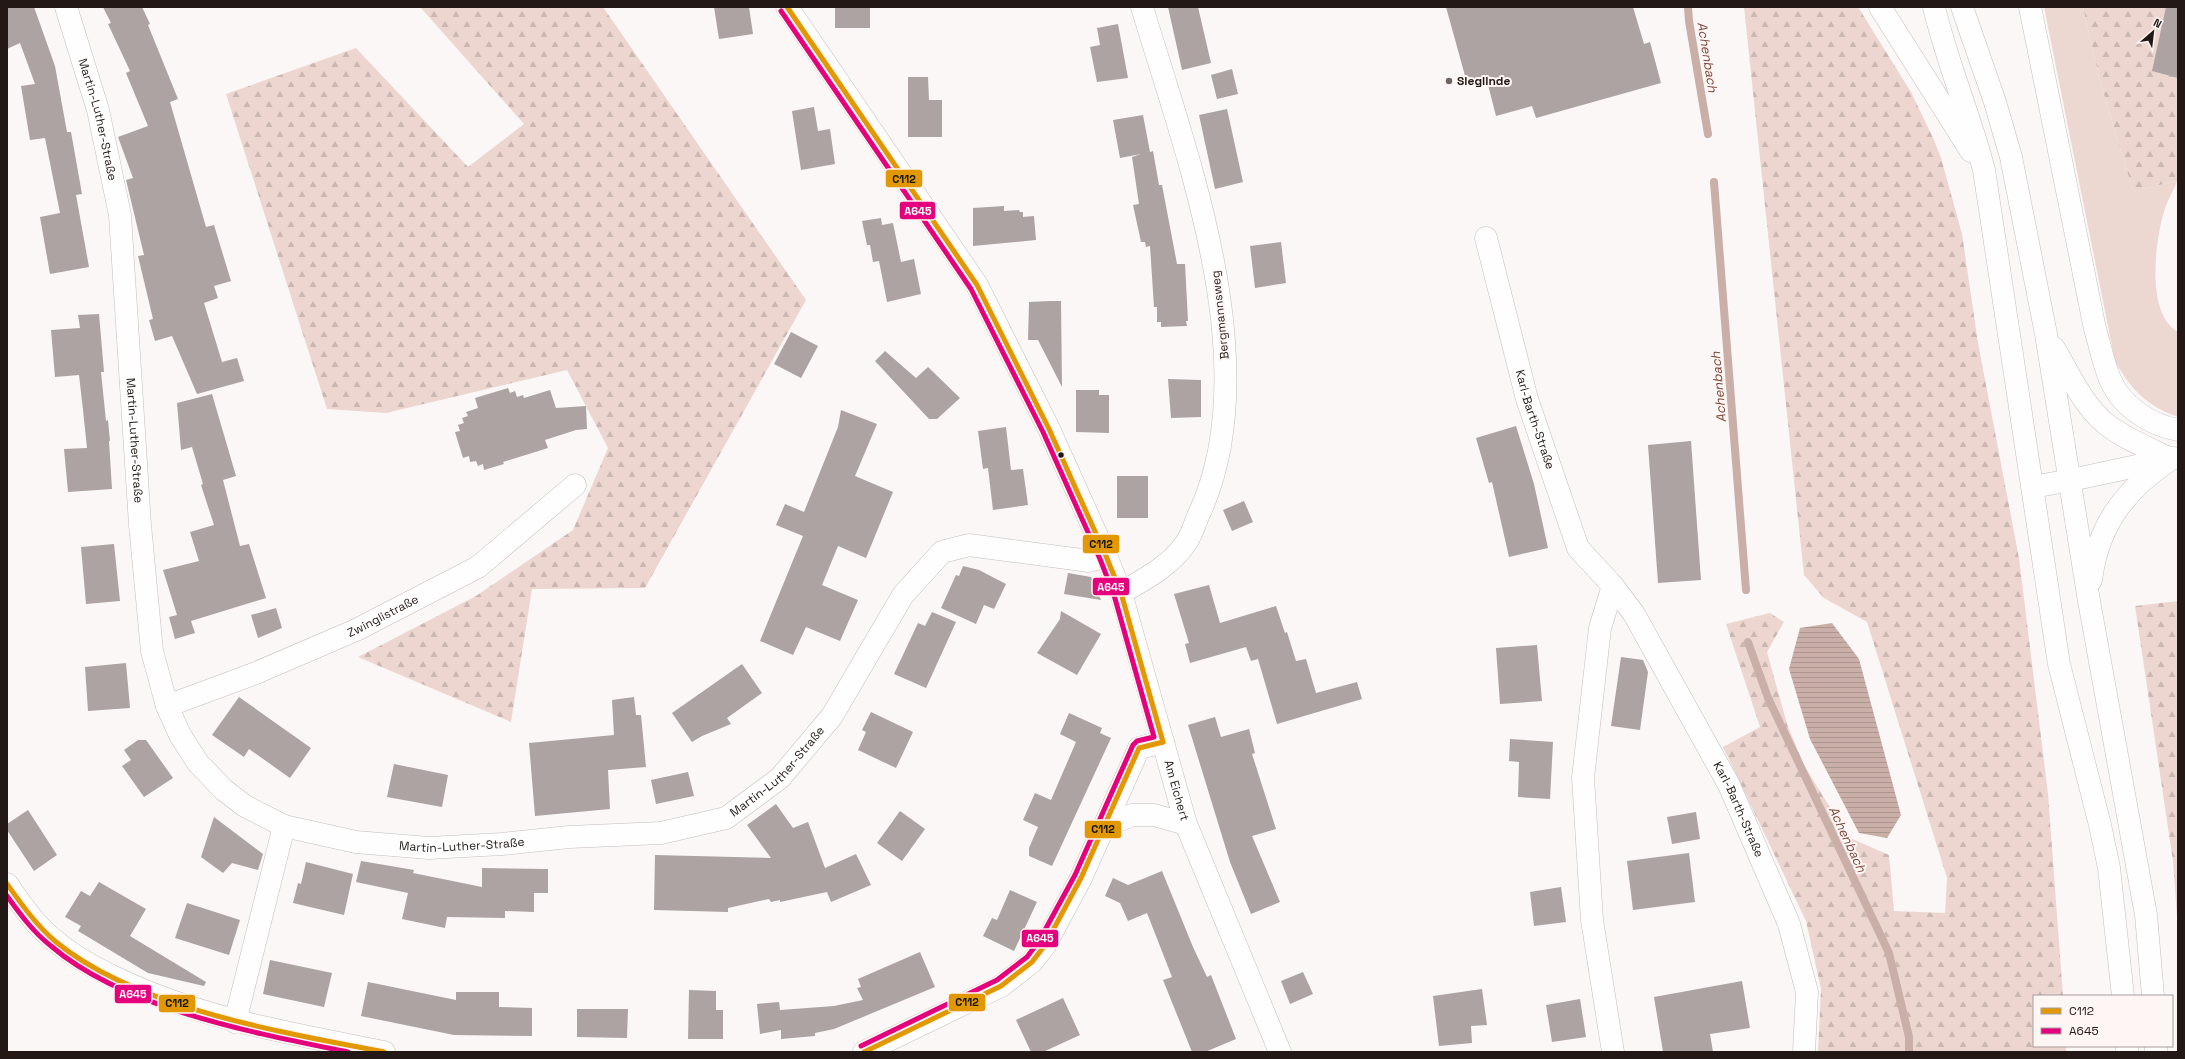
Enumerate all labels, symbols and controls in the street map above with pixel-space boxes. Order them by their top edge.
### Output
north arrow [2133,12,2173,52]
text: N [2151,15,2164,31]
water label: Achenbach [1694,21,1722,94]
street label: Martin-Luther-Straße [74,56,121,182]
place label: Sieglinde [1457,73,1510,89]
marker: Sieglinde [1444,76,1454,86]
line badge: C112 [885,169,923,188]
text: C112 [892,172,916,186]
line badge: A645 [899,201,936,220]
text: A645 [904,204,932,218]
street label: Bergmannsweg [1207,270,1233,360]
water label: Achenbach [1707,350,1730,423]
street label: Karl-Barth-Straße [1512,368,1558,471]
street label: Martin-Luther-Straße [123,377,147,504]
unlabelled marker [1056,450,1066,460]
line badge: C112 [1082,534,1120,554]
text: C112 [1089,537,1113,551]
line badge: A645 [1092,577,1130,596]
text: A645 [1097,580,1125,594]
street label: Zwinglistraße [345,591,421,641]
street label: Martin-Luther-Straße [727,723,828,820]
street label: Am Eichert [1160,758,1193,823]
street label: Karl-Barth-Straße [1709,759,1767,860]
water label: Achenbach [1825,803,1871,876]
line badge: C112 [1084,820,1122,839]
text: C112 [1091,822,1115,836]
street label: Martin-Luther-Straße [399,834,525,856]
line badge: A645 [1021,929,1059,948]
text: A645 [1026,931,1054,945]
line badge: A645 [114,984,152,1004]
text: A645 [119,987,147,1001]
line badge: C112 [948,993,986,1012]
line badge: C112 [158,994,196,1013]
text: C112 [955,995,979,1009]
legend [2033,995,2173,1047]
text: C112 [165,996,189,1010]
text: C112 [2069,1003,2094,1019]
text: A645 [2069,1023,2099,1039]

